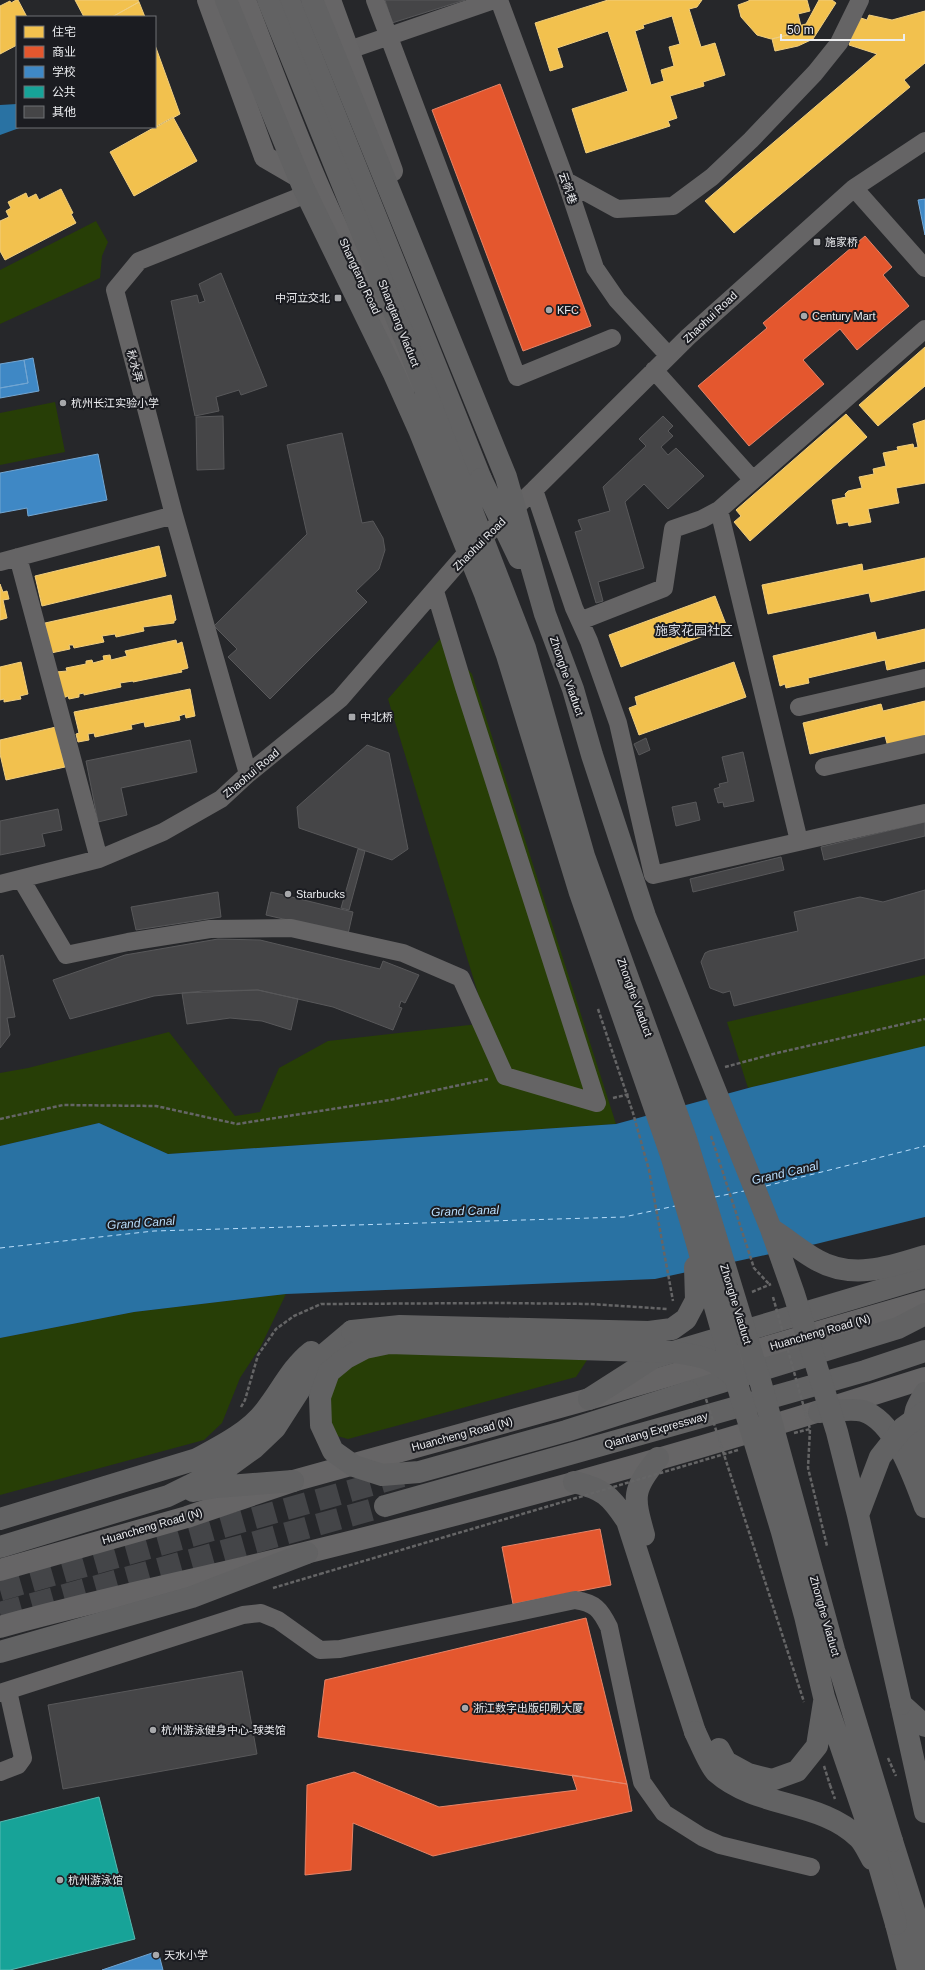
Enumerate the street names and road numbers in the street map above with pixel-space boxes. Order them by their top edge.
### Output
street label: 云帆巷 [557,170,579,206]
street label: Shangtang Road [337,236,383,316]
street label: Shangtang Viaduct [376,278,422,368]
street label: Zhaohui Road [681,289,739,345]
street label: 秋水弄 [125,349,145,383]
street label: Zhaohui Road [450,515,508,573]
street label: Zhonghe Viaduct [548,635,586,717]
street label: Zhaohui Road [221,746,281,800]
street label: Zhonghe Viaduct [615,956,655,1038]
street label: Zhonghe Viaduct [718,1263,754,1345]
street label: Huancheng Road (N) [768,1312,872,1352]
street label: Qiantang Expressway [603,1409,710,1451]
street label: Huancheng Road (N) [410,1415,514,1453]
street label: Huancheng Road (N) [100,1506,204,1546]
street label: Zhonghe Viaduct [808,1574,842,1658]

